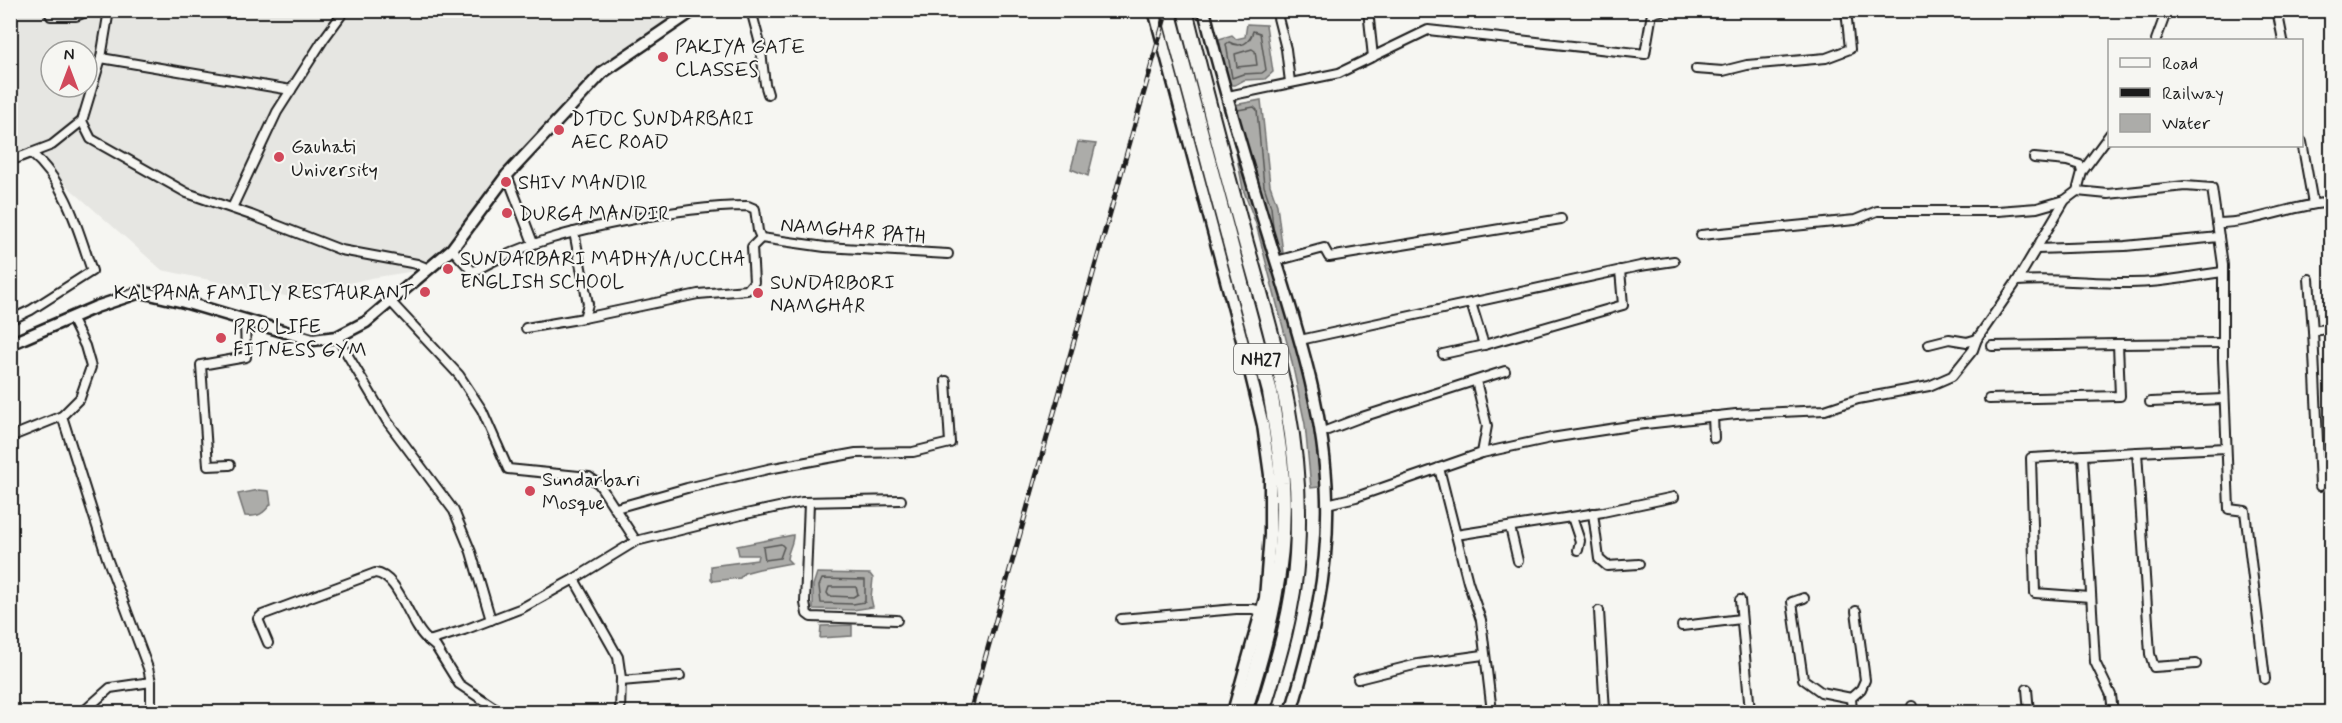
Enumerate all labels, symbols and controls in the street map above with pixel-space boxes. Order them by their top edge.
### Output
place label: PAKIYA GATE CLASSES [675,34,805,84]
north arrow [39,39,99,99]
legend [2108,39,2303,147]
text: N [64,45,74,66]
marker: PAKIYA GATE CLASSES [656,50,670,64]
text: Road [2162,52,2198,76]
text: Railway [2162,82,2224,106]
place label: DTDC SUNDARBARI AEC ROAD [571,106,754,156]
text: Water [2162,112,2211,136]
marker: DTDC SUNDARBARI AEC ROAD [552,123,566,137]
place label: Gauhati University [291,134,378,184]
marker: Gauhati University [272,150,286,164]
place label: SHIV MANDIR [518,170,647,197]
marker: SHIV MANDIR [499,175,513,189]
place label: DURGA MANDIR [519,201,670,228]
marker: DURGA MANDIR [500,206,514,220]
street label: NAMGHAR PATH [779,212,926,251]
place label: SUNDARBARI MADHYA/UCCHA ENGLISH SCHOOL [460,246,746,296]
marker: SUNDARBARI MADHYA/UCCHA ENGLISH SCHOOL [441,262,455,276]
place label: SUNDARBORI NAMGHAR [770,270,895,320]
place label: KALPANA FAMILY RESTAURANT [114,280,414,307]
marker: KALPANA FAMILY RESTAURANT [418,285,432,299]
marker: SUNDARBORI NAMGHAR [751,286,765,300]
place label: PRO LIFE FITNESS GYM [233,314,367,364]
marker: PRO LIFE FITNESS GYM [214,331,228,345]
road number: NH27 [1234,344,1288,374]
place label: Sundarbari Mosque [542,467,640,517]
marker: Sundarbari Mosque [523,484,537,498]

